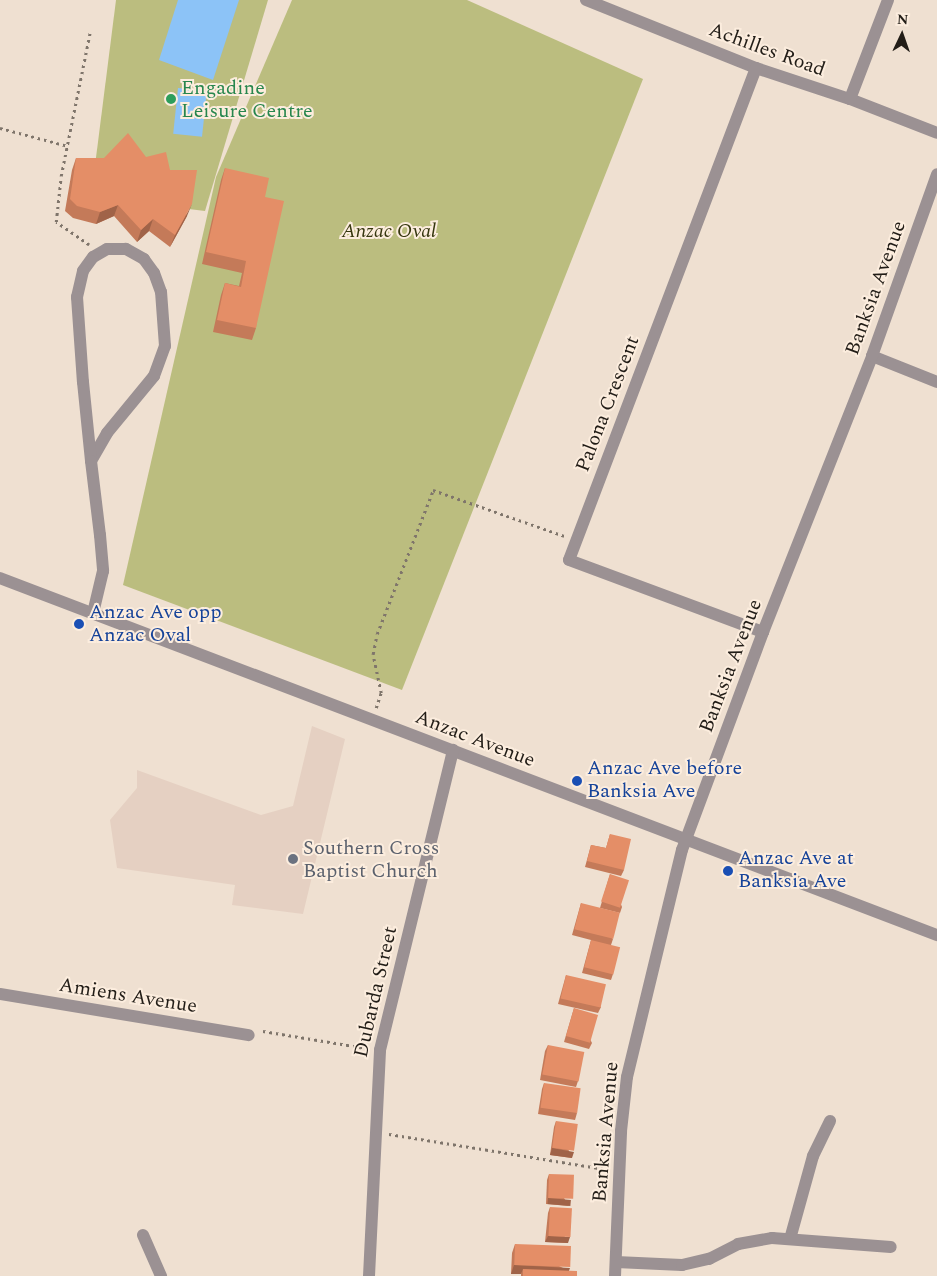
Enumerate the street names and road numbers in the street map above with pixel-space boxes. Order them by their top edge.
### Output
street label: Achilles Road [706,18,828,82]
street label: Banksia Avenue [841,218,911,358]
street label: Palona Crescent [571,333,645,475]
street label: Banksia Avenue [695,596,767,736]
street label: Anzac Avenue [412,705,538,773]
street label: Dubarda Street [349,924,403,1060]
street label: Amiens Avenue [57,973,199,1019]
street label: Banksia Avenue [588,1061,624,1203]

